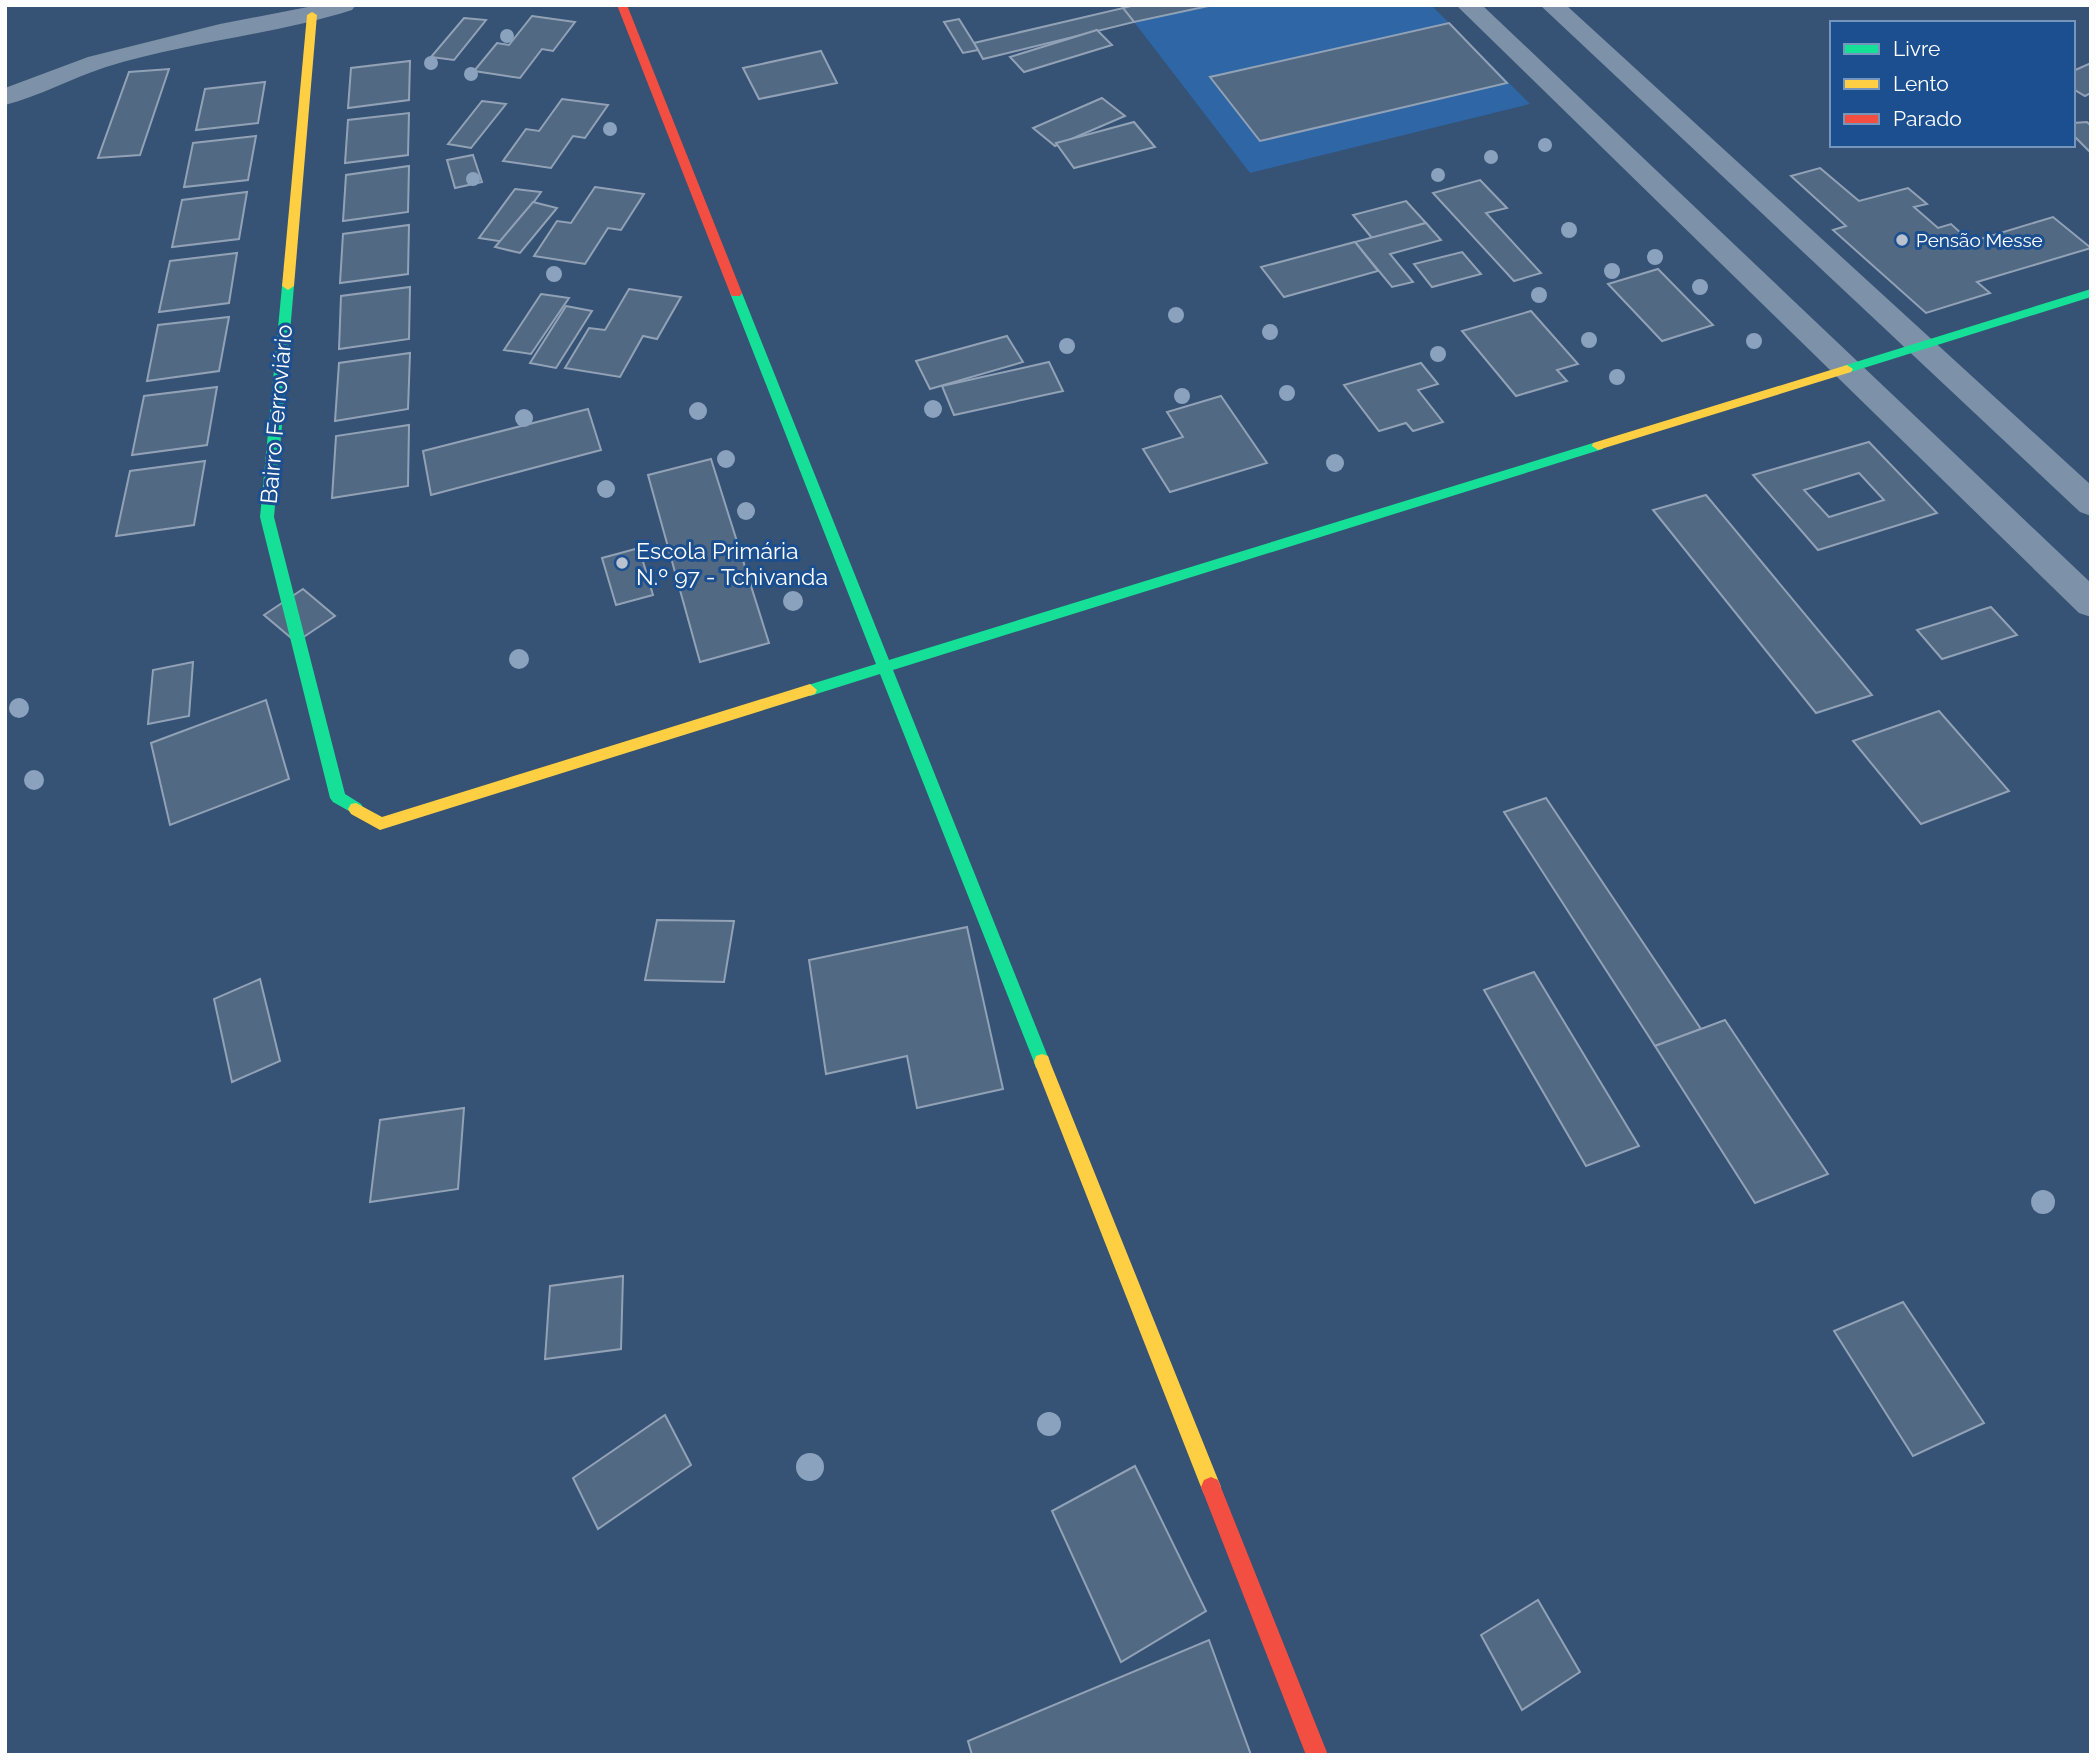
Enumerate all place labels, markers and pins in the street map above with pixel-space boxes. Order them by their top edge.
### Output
place label: Pensão Messe [1916,229,2043,251]
marker: Pensão Messe [1894,232,1910,248]
place label: Escola Primária N.º 97 - Tchivanda [636,537,828,590]
marker: Escola Primária N.º 97 - Tchivanda [614,555,630,571]

